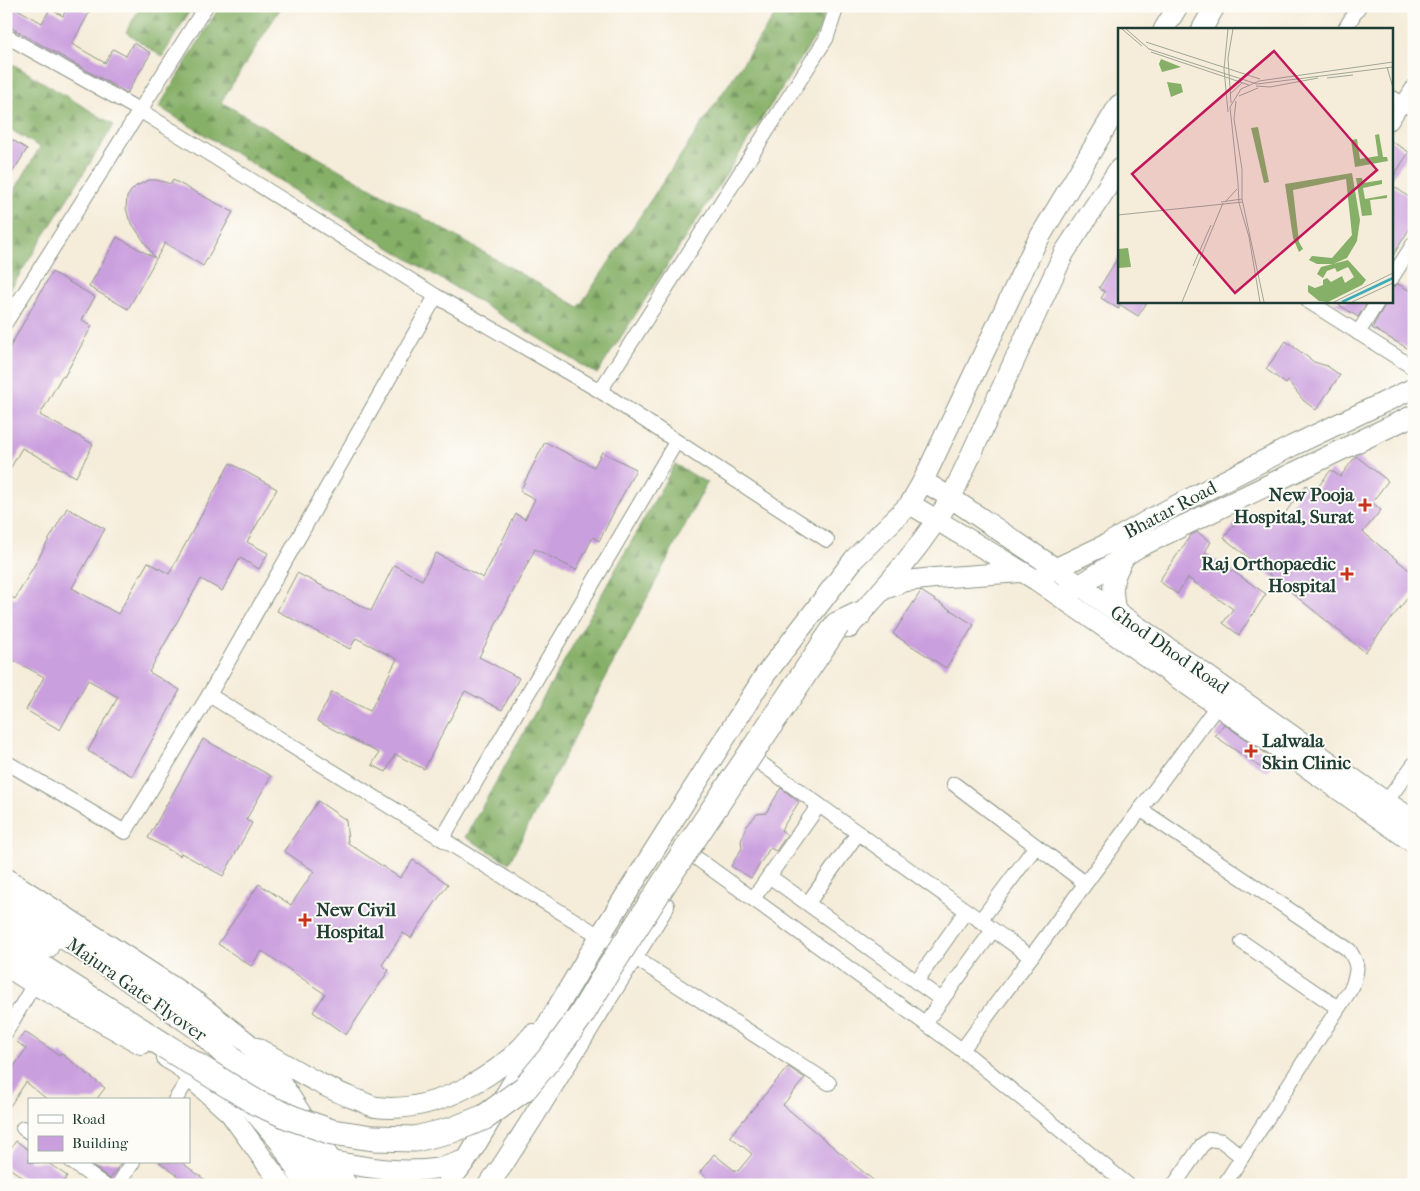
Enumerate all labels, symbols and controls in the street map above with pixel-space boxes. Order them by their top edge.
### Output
inset map [1118,28,1392,302]
street label: Bhatar Road [1120,476,1221,543]
place label: New Pooja Hospital, Surat [1234,484,1355,528]
marker: New Pooja Hospital, Surat [1358,498,1372,512]
place label: Raj Orthopaedic Hospital [1201,553,1337,597]
marker: Raj Orthopaedic Hospital [1340,567,1354,581]
street label: Ghod Dhod Road [1106,601,1233,699]
place label: Lalwala Skin Clinic [1262,730,1351,774]
marker: Lalwala Skin Clinic [1244,744,1258,758]
place label: New Civil Hospital [316,899,397,943]
marker: New Civil Hospital [298,913,312,927]
street label: Majura Gate Flyover [62,933,212,1047]
legend [28,1098,190,1164]
text: Road [72,1110,106,1128]
text: Building [72,1134,129,1152]

